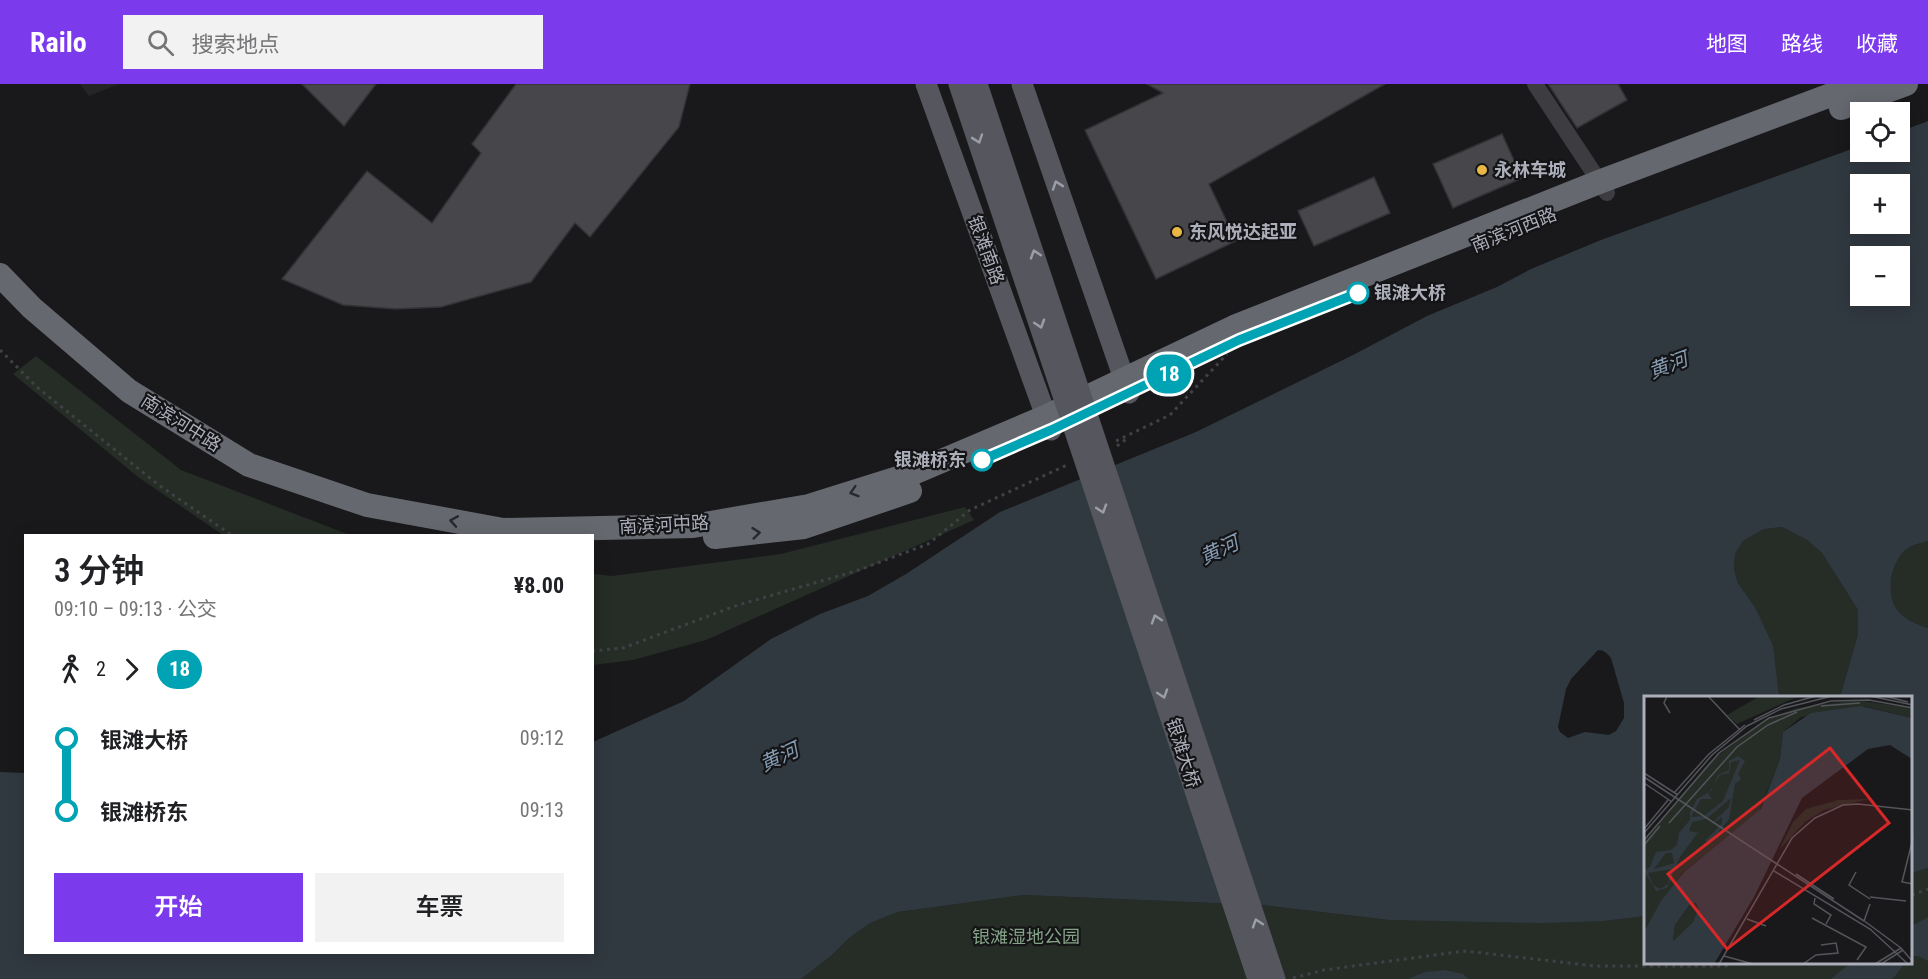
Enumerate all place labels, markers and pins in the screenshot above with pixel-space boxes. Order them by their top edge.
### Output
place label: 永林车城 [1494,159,1566,180]
marker: 永林车城 [1475,163,1489,177]
place label: 东风悦达起亚 [1189,221,1297,242]
marker: 东风悦达起亚 [1170,225,1184,239]
marker: 银滩大桥 [1347,282,1369,304]
place label: 银滩大桥 [1374,282,1446,303]
place label: 银滩桥东 [894,449,966,470]
marker: 银滩桥东 [971,449,993,471]

